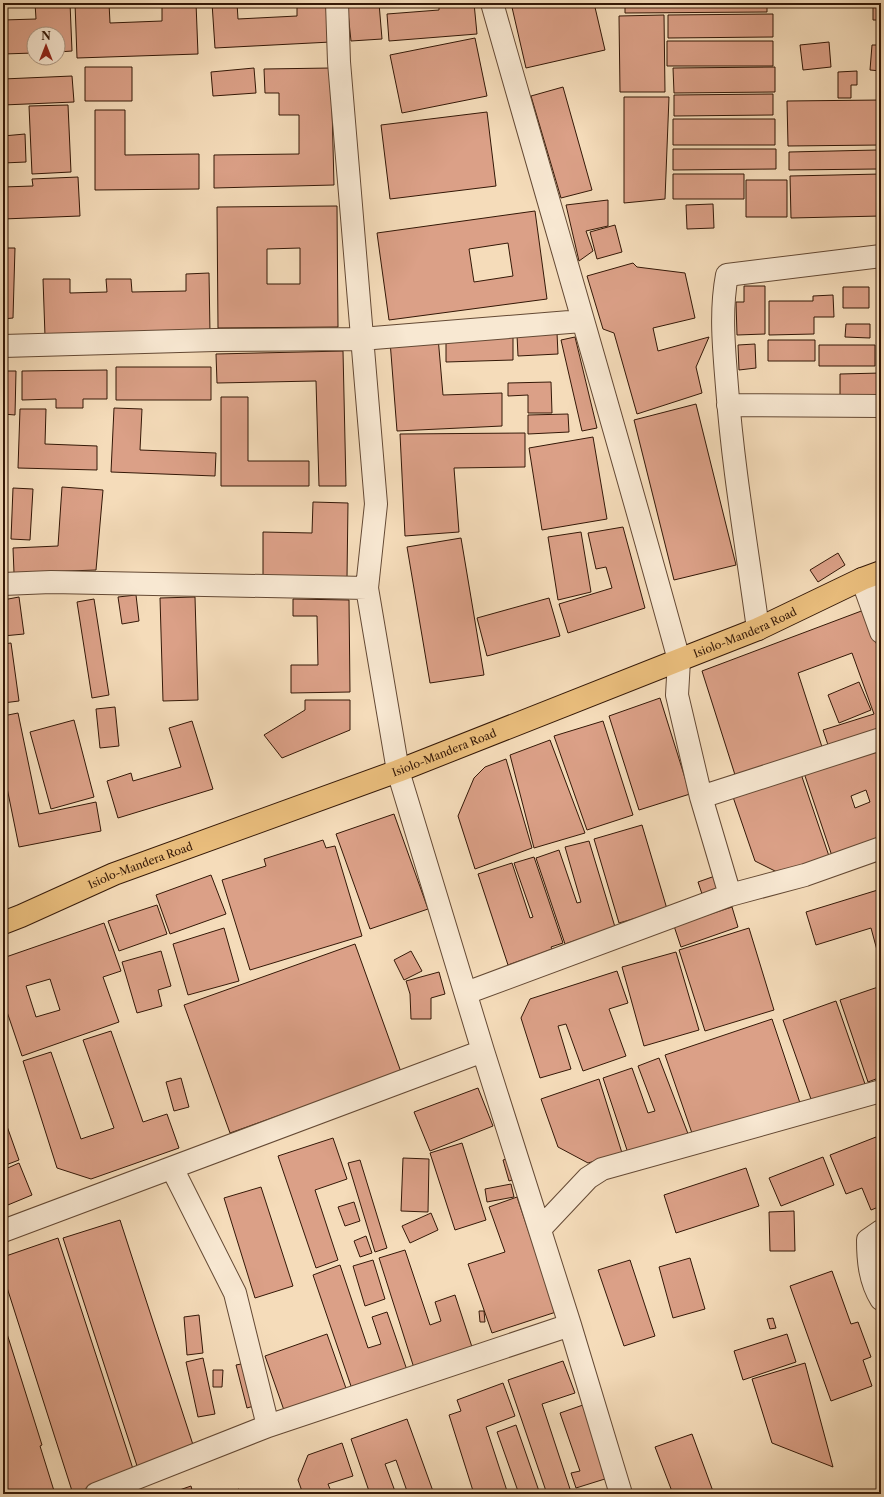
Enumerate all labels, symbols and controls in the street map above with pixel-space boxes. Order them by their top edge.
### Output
north arrow [26,26,66,66]
text: N [41,29,51,43]
street label: Isiolo-Mandera Road [691,604,799,661]
street label: Isiolo-Mandera Road [390,726,499,780]
street label: Isiolo-Mandera Road [86,839,195,892]

